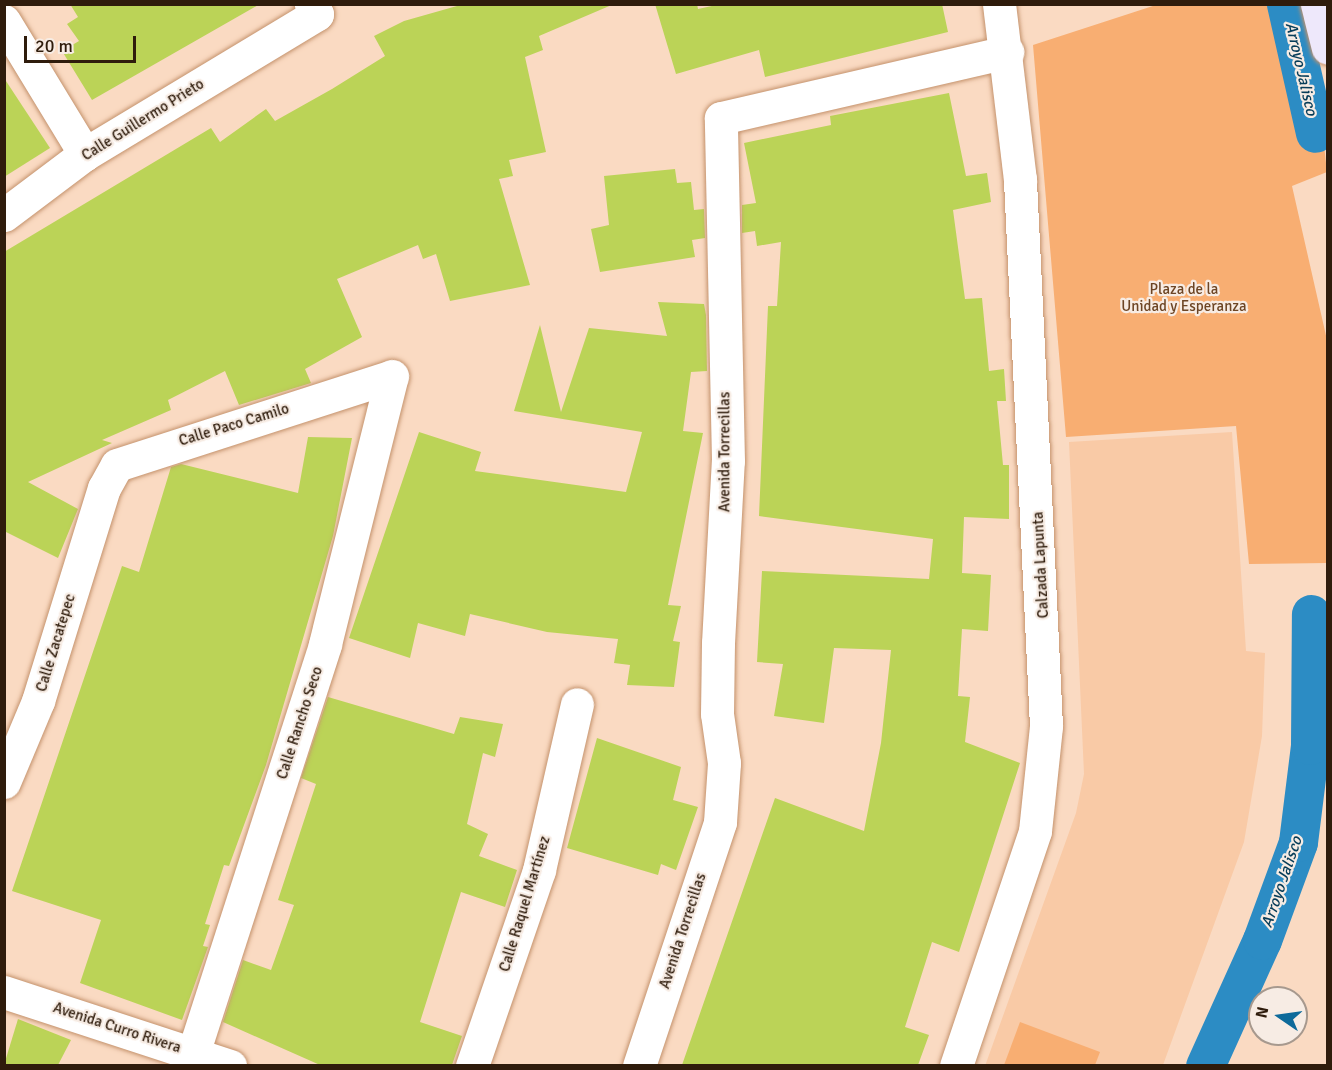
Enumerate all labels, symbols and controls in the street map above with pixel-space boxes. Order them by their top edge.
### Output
water label: Arroyo Jalisco [1281,21,1321,117]
scale bar [27,24,140,62]
text: 20 m [35,35,73,57]
street label: Calle Guillermo Prieto [79,75,207,165]
park label: Plaza de la Unidad y Esperanza [1121,280,1247,315]
street label: Avenida Torrecillas [716,392,734,512]
street label: Calle Paco Camilo [177,400,291,450]
street label: Calzada Lapunta [1029,511,1053,619]
street label: Calle Zacatepec [33,592,79,694]
street label: Calle Rancho Seco [273,664,327,782]
street label: Calle Raquel Martínez [496,834,554,974]
water label: Arroyo Jalisco [1257,834,1307,930]
street label: Avenida Torrecillas [656,871,710,991]
north arrow [1248,986,1308,1046]
street label: Avenida Curro Rivera [51,999,183,1057]
text: N [1251,1005,1273,1020]

